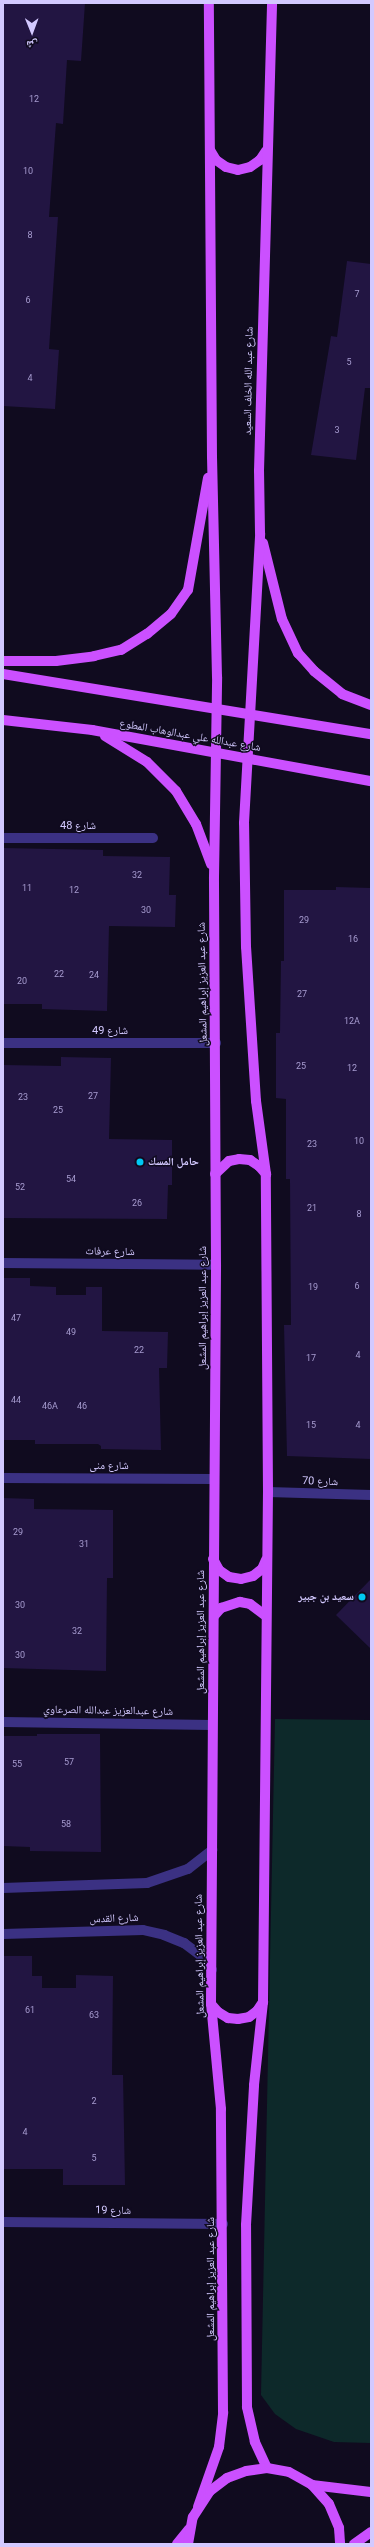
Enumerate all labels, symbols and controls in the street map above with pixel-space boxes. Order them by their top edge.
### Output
north arrow [12,12,52,52]
text: ش [26,38,38,51]
house number: 12 [29,94,39,104]
house number: 10 [23,166,33,176]
house number: 8 [27,230,33,240]
house number: 7 [354,289,360,299]
house number: 6 [25,295,31,305]
street label: شارع عبد الله الخلف السعيد [241,327,257,435]
house number: 5 [346,357,352,367]
house number: 4 [27,373,33,383]
house number: 3 [334,425,340,435]
street label: شارع عبدالله علي عبدالوهاب المطوع [118,717,262,755]
street label: شارع 48 [60,819,96,833]
house number: 32 [132,870,142,880]
house number: 11 [22,883,32,893]
house number: 12 [69,885,79,895]
house number: 30 [141,905,151,915]
house number: 29 [299,915,309,925]
street label: شارع عبد العزيز إبراهيم المشعل [195,922,211,1046]
house number: 16 [348,934,358,944]
house number: 22 [54,969,64,979]
house number: 24 [89,970,99,980]
house number: 20 [17,976,27,986]
house number: 27 [297,989,307,999]
house number: 12A [344,1016,360,1026]
street label: شارع 49 [92,1024,128,1038]
house number: 25 [296,1061,306,1071]
house number: 12 [347,1063,357,1073]
house number: 27 [88,1091,98,1101]
house number: 23 [18,1092,28,1102]
house number: 25 [53,1105,63,1115]
house number: 10 [354,1136,364,1146]
house number: 23 [307,1139,317,1149]
place label: حامل المسك [148,1155,199,1169]
marker: حامل المسك [135,1157,145,1167]
house number: 54 [66,1174,76,1184]
house number: 52 [15,1182,25,1192]
house number: 26 [132,1198,142,1208]
house number: 21 [307,1203,317,1213]
house number: 8 [356,1209,362,1219]
street label: شارع عرفات [85,1245,135,1259]
street label: شارع عبد العزيز إبراهيم المشعل [196,1246,210,1370]
house number: 6 [354,1281,360,1291]
house number: 19 [308,1282,318,1292]
house number: 47 [11,1313,21,1323]
house number: 49 [66,1327,76,1337]
house number: 22 [134,1345,144,1355]
house number: 4 [355,1350,361,1360]
house number: 17 [306,1353,316,1363]
house number: 44 [11,1395,21,1405]
house number: 46A [42,1401,58,1411]
house number: 46 [77,1401,87,1411]
house number: 15 [306,1420,316,1430]
house number: 4 [355,1420,361,1430]
street label: شارع منى [89,1459,129,1473]
street label: شارع 70 [302,1475,338,1489]
house number: 29 [13,1527,23,1537]
house number: 31 [79,1539,89,1549]
street label: شارع عبد العزيز إبراهيم المشعل [194,1570,208,1694]
place label: سعيد بن جبير [298,1590,354,1604]
marker: سعيد بن جبير [357,1592,367,1602]
house number: 30 [15,1600,25,1610]
house number: 32 [72,1626,82,1636]
house number: 30 [15,1650,25,1660]
street label: شارع عبدالعزيز عبدالله الصرعاوي [43,1703,173,1719]
house number: 57 [64,1757,74,1767]
house number: 55 [12,1759,22,1769]
house number: 58 [61,1819,71,1829]
street label: شارع عبد العزيز إبراهيم المشعل [192,1894,208,2018]
street label: شارع القدس [89,1912,139,1926]
house number: 61 [25,2005,35,2015]
house number: 63 [89,2010,99,2020]
house number: 2 [91,2096,97,2106]
house number: 4 [22,2127,28,2137]
house number: 5 [91,2153,97,2163]
street label: شارع 19 [95,2204,131,2218]
street label: شارع عبد العزيز إبراهيم المشعل [204,2217,218,2341]

